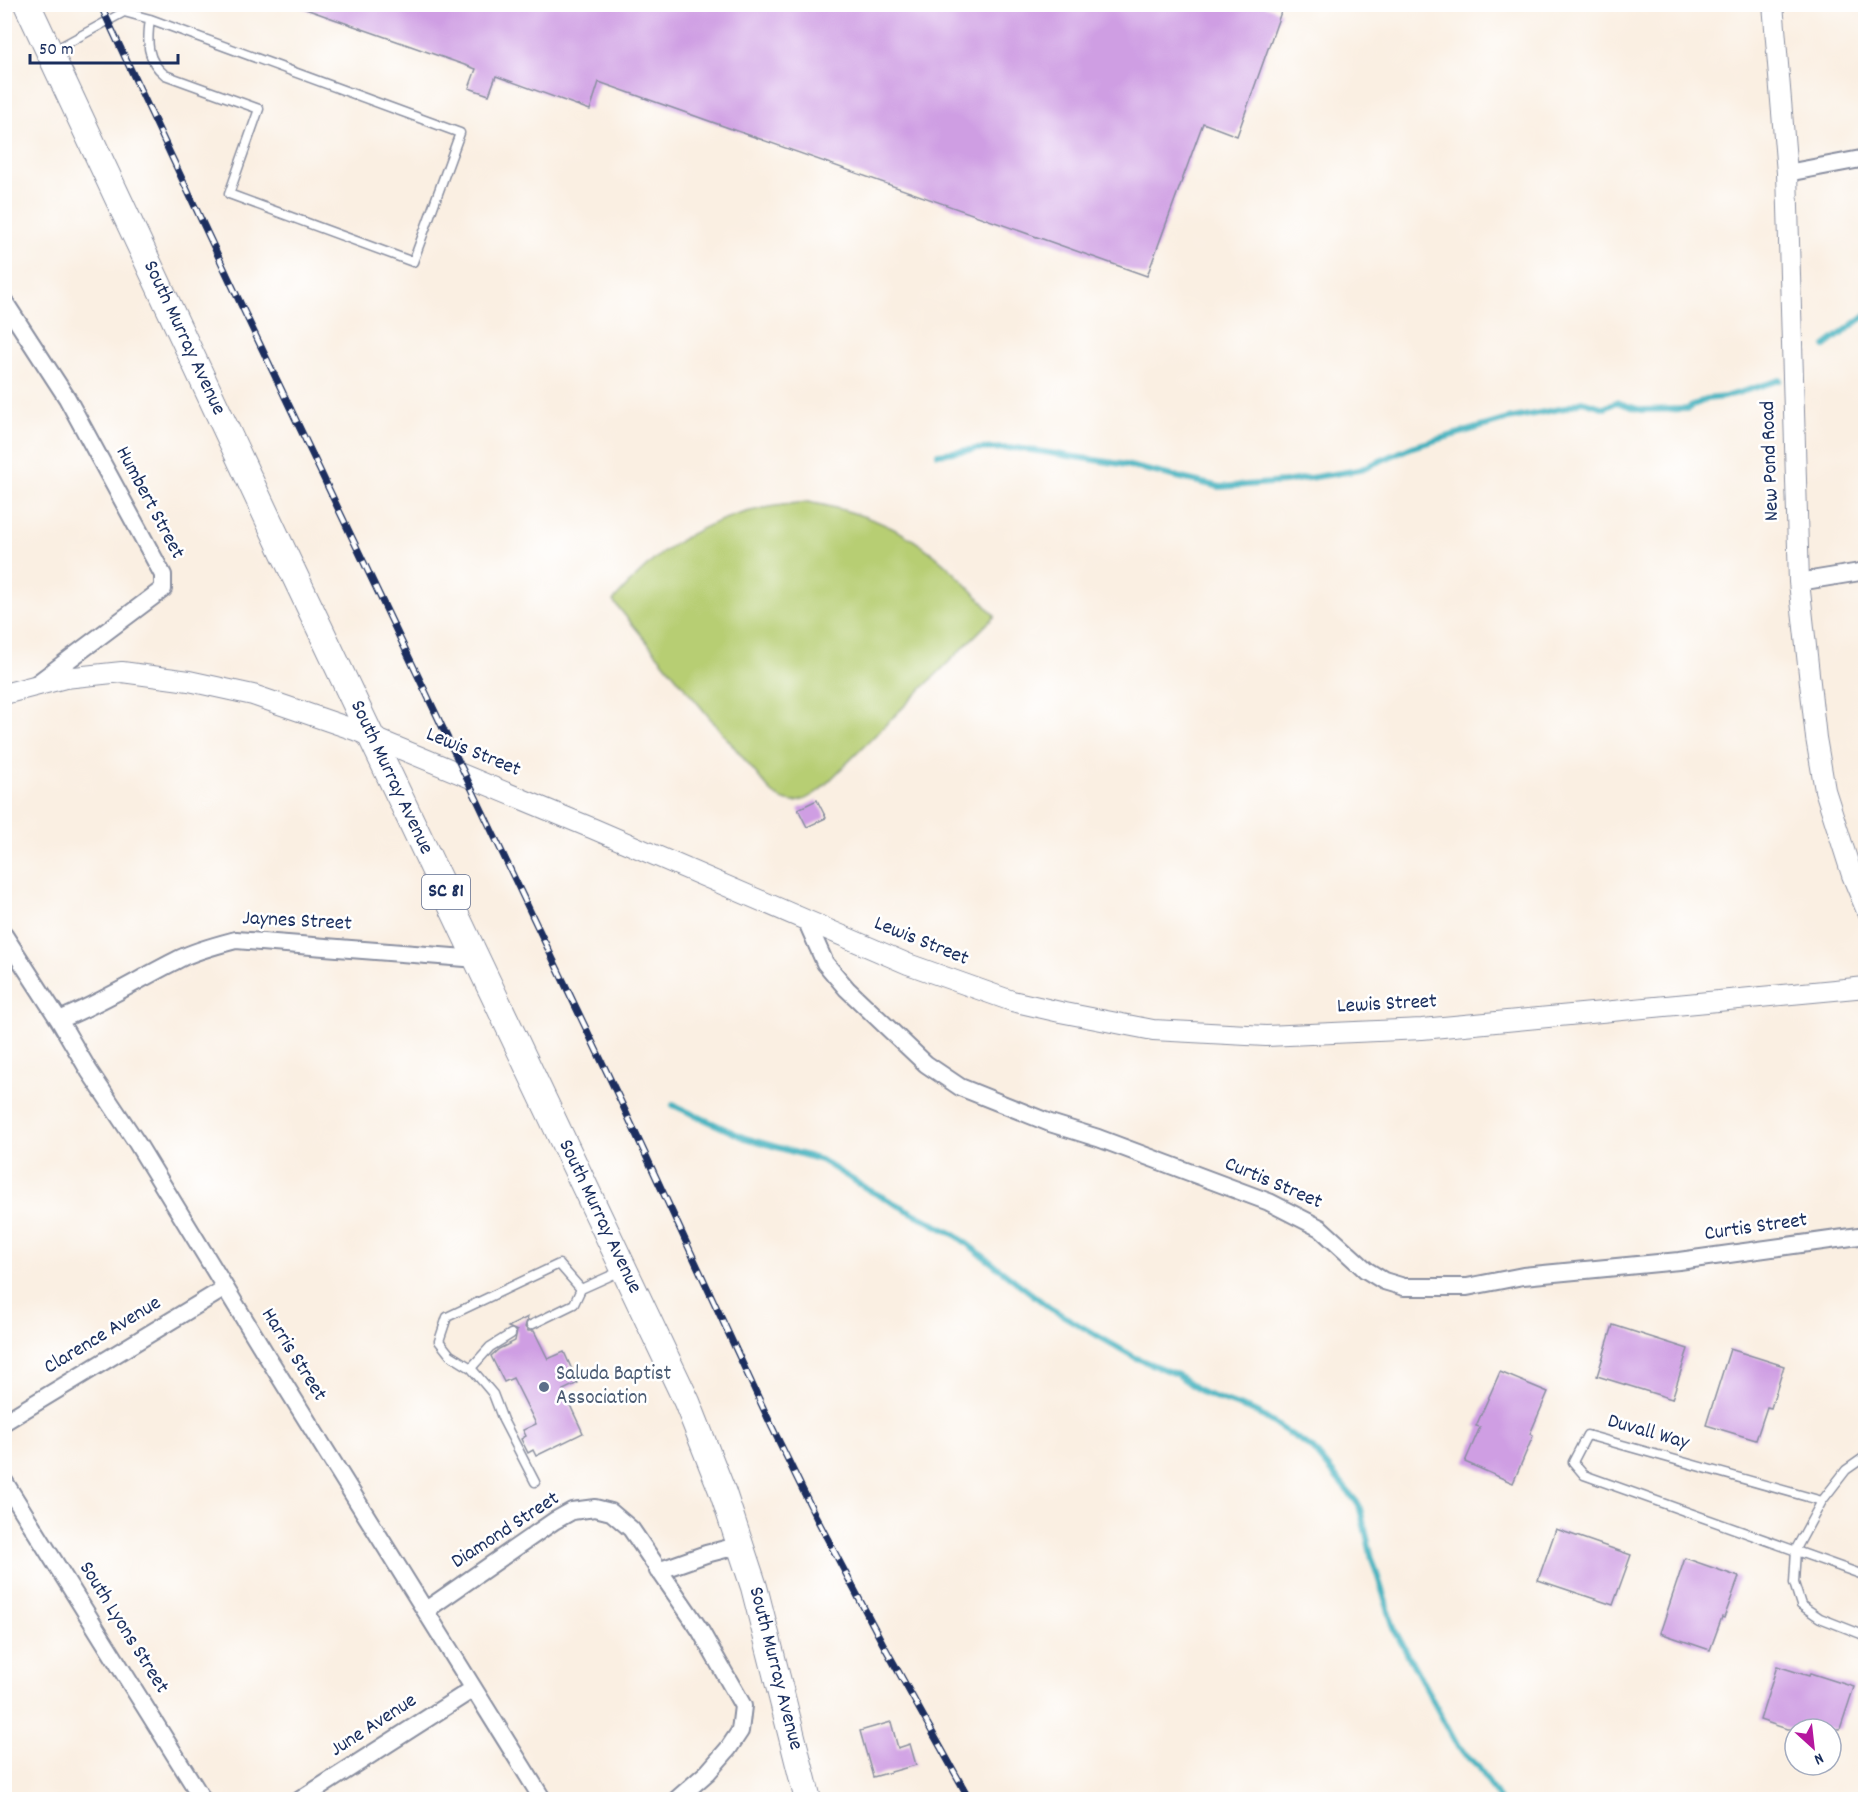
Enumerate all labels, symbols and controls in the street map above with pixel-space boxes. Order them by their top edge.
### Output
scale bar [30,27,178,65]
text: 50 m [39,38,74,63]
street label: South Murray Avenue [134,256,233,420]
street label: New Pond Road [1754,400,1788,522]
street label: Humbert Street [107,441,191,565]
street label: South Murray Avenue [341,696,440,860]
street label: Lewis Street [421,720,525,786]
road number: SC 81 [422,875,470,909]
street label: Jaynes Street [241,904,353,940]
street label: Lewis Street [869,909,973,975]
street label: Lewis Street [1336,987,1438,1023]
street label: South Murray Avenue [550,1135,649,1299]
street label: Curtis Street [1220,1150,1327,1218]
street label: Curtis Street [1703,1206,1810,1250]
street label: Clarence Avenue [39,1289,167,1383]
street label: Harris Street [253,1303,334,1408]
place label: Saluda Baptist Association [556,1360,672,1414]
marker: Saluda Baptist Association [537,1380,551,1394]
street label: Duvall Way [1604,1407,1693,1459]
street label: Diamond Street [446,1485,566,1577]
street label: South Lyons Street [70,1556,176,1700]
street label: South Murray Avenue [740,1584,810,1753]
street label: June Avenue [325,1687,423,1765]
north arrow [1783,1717,1843,1777]
text: N [1810,1746,1827,1770]

